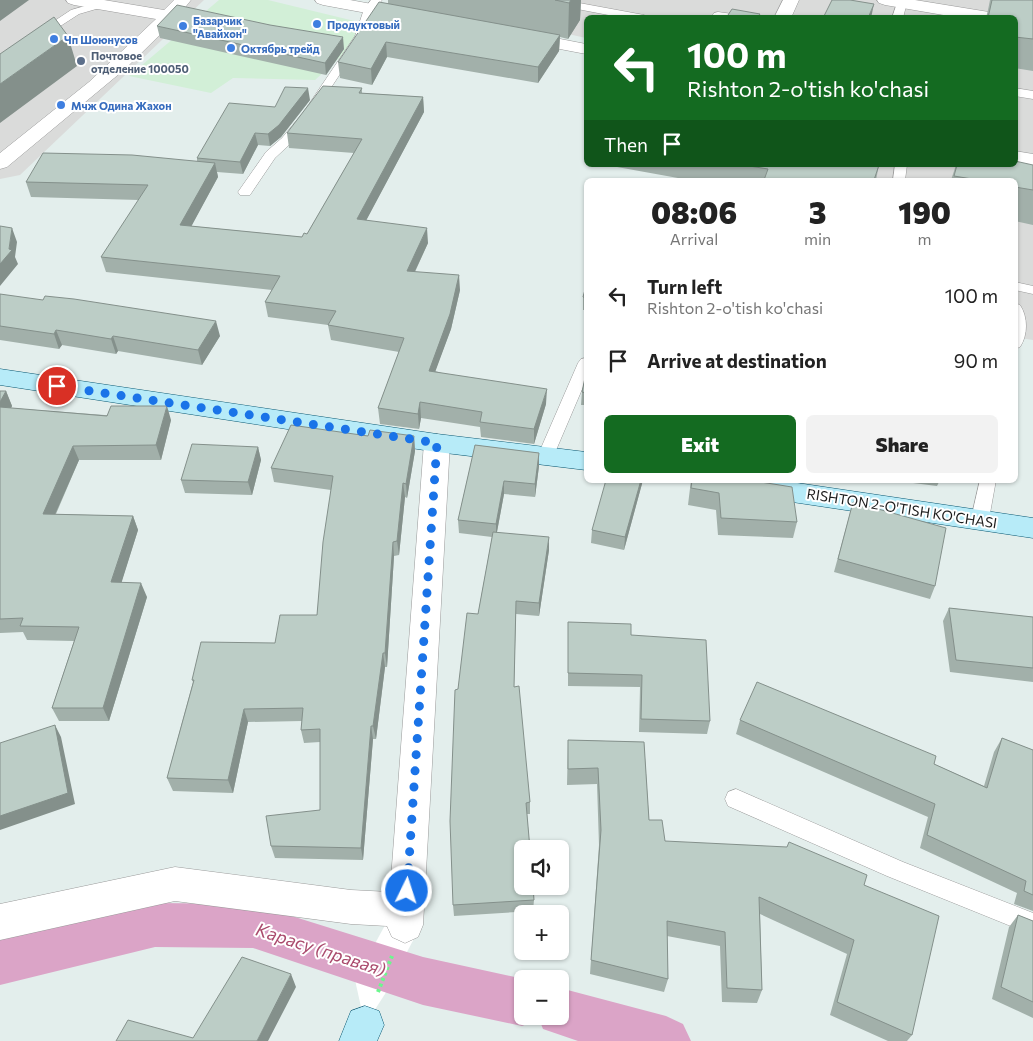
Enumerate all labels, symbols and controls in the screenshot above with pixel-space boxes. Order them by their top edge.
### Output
place label: Базарчик "Авайхон" [193,14,247,40]
marker: Продуктовый [311,18,323,30]
place label: Продуктовый [327,18,400,31]
marker: Базарчик "Авайхон" [177,20,189,32]
text: 100 m [687,32,787,75]
marker: Чп Шоюнусов [48,33,60,45]
place label: Чп Шоюнусов [64,33,138,46]
icon: left [604,35,669,100]
marker: Октябрь трейд [225,42,237,54]
place label: Октябрь трейд [241,42,320,55]
place label: Почтовое отделение 100050 [91,49,189,75]
marker: Почтовое отделение 100050 [75,55,87,67]
text: Rishton 2-o'tish ko'chasi [687,75,929,102]
marker: Мчж Одина Жахон [55,99,67,111]
place label: Мчж Одина Жахон [71,99,172,112]
icon: arrive [658,130,686,158]
text: Then [604,133,648,156]
text: 08:06 [651,193,737,230]
text: 3 [809,193,826,230]
text: 190 [898,193,951,230]
text: Arrival [670,229,718,248]
text: min [804,229,831,248]
text: m [918,229,932,248]
text: Turn left [647,275,722,298]
icon: left [604,282,632,310]
text: 100 m [945,284,998,307]
text: Rishton 2-o'tish ko'chasi [647,298,823,317]
icon: arrive [604,347,632,375]
text: Arrive at destination [647,349,827,372]
text: 90 m [954,349,998,372]
pin [36,365,78,407]
icon: arrive [43,372,71,400]
button: Exit [604,415,796,473]
button: Share [806,415,998,473]
street label: RISHTON 2-O'TISH KO'CHASI [806,485,998,531]
map controls [514,840,569,1025]
button: sound [514,840,569,895]
position arrow [380,864,432,916]
button: + [514,905,569,960]
water label: Карасу (правая) [253,918,389,980]
button: − [514,970,569,1025]

